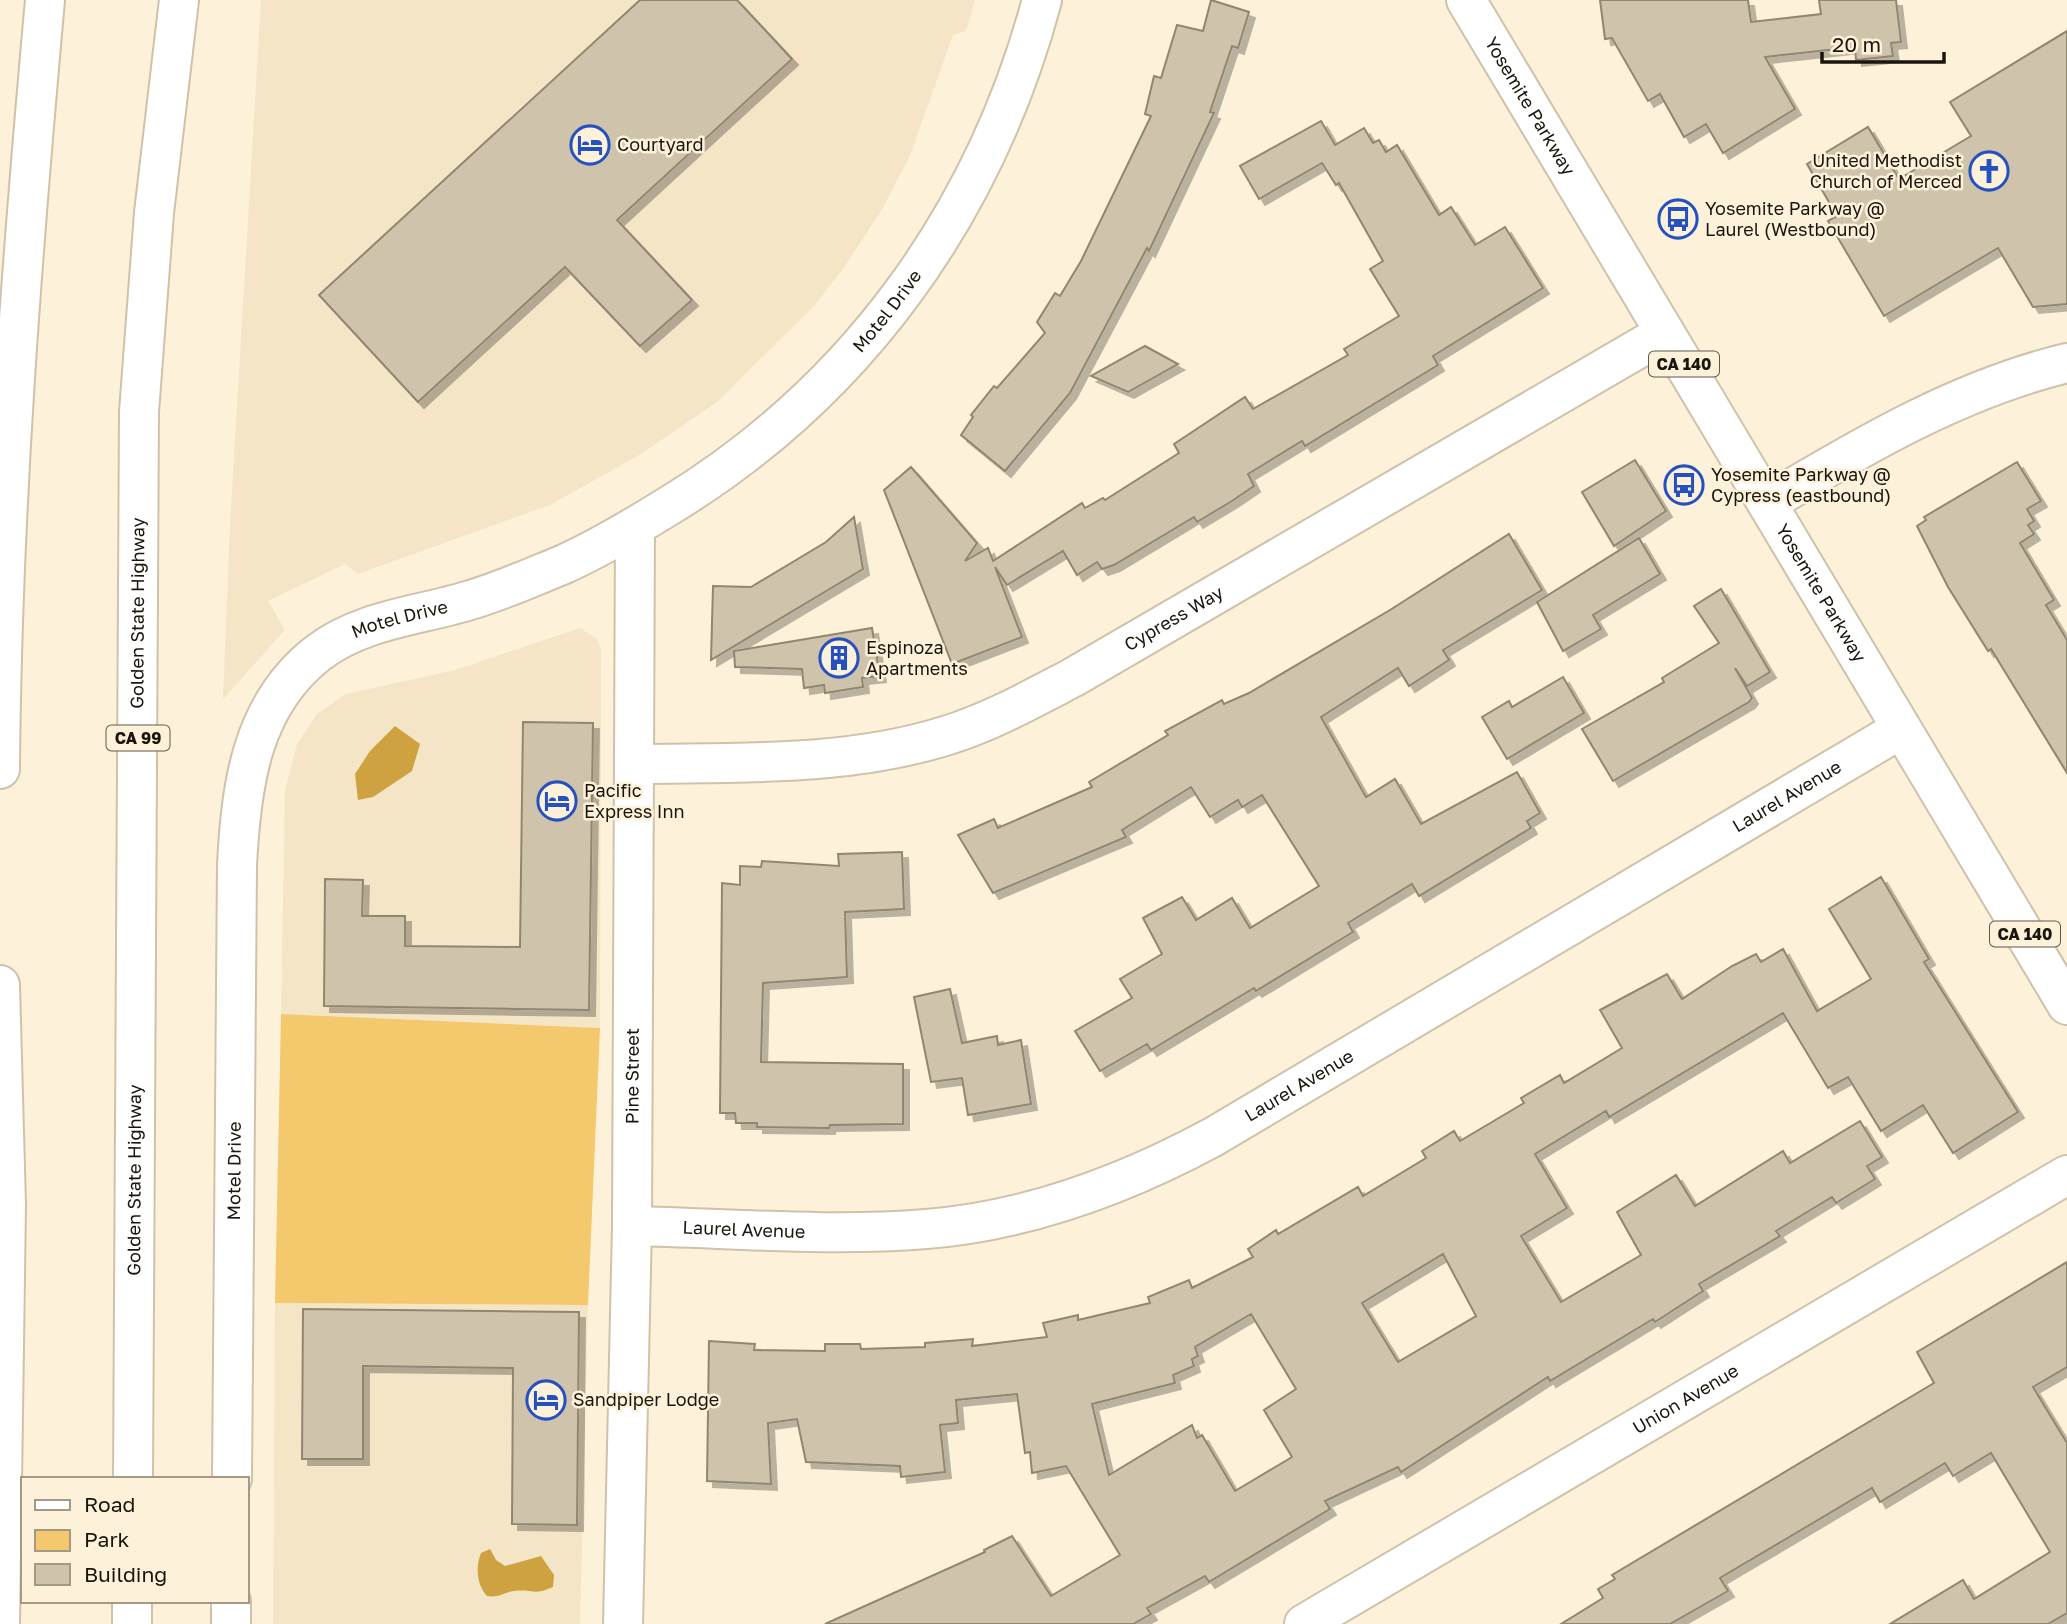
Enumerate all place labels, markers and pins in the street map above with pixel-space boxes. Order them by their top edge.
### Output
hotel icon: Courtyard [569,124,611,166]
place label: Courtyard [617,133,704,155]
place label: United Methodist Church of Merced [1810,149,1962,192]
church icon: United Methodist Church of Merced [1968,150,2010,192]
place label: Yosemite Parkway @ Laurel (Westbound) [1705,197,1885,240]
bus stop icon: Yosemite Parkway @ Laurel (Westbound) [1657,198,1699,240]
place label: Yosemite Parkway @ Cypress (eastbound) [1711,463,1891,506]
bus stop icon: Yosemite Parkway @ Cypress (eastbound) [1663,464,1705,506]
place label: Espinoza Apartments [866,636,968,679]
building icon: Espinoza Apartments [818,637,860,679]
place label: Pacific Express Inn [584,779,685,822]
hotel icon: Pacific Express Inn [536,780,578,822]
hotel icon: Sandpiper Lodge [525,1379,567,1421]
place label: Sandpiper Lodge [573,1388,719,1410]

